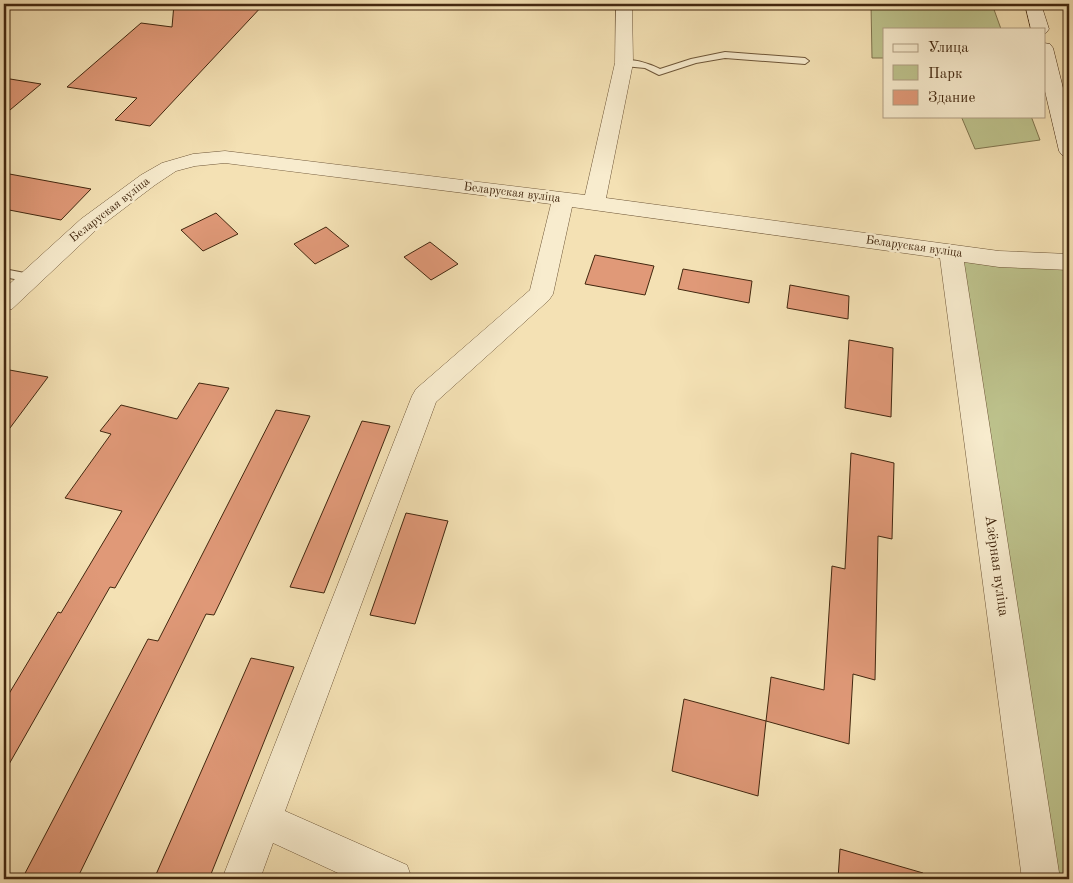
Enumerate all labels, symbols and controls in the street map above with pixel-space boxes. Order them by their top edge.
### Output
legend [883,28,1046,118]
text: Улица [928,41,969,56]
text: Парк [928,67,963,82]
text: Здание [928,91,975,106]
street label: Беларуская вуліца [67,174,152,245]
street label: Беларуская вуліца [463,180,561,205]
street label: Беларуская вуліца [865,233,963,260]
street label: Азёрная вуліца [981,515,1011,618]

